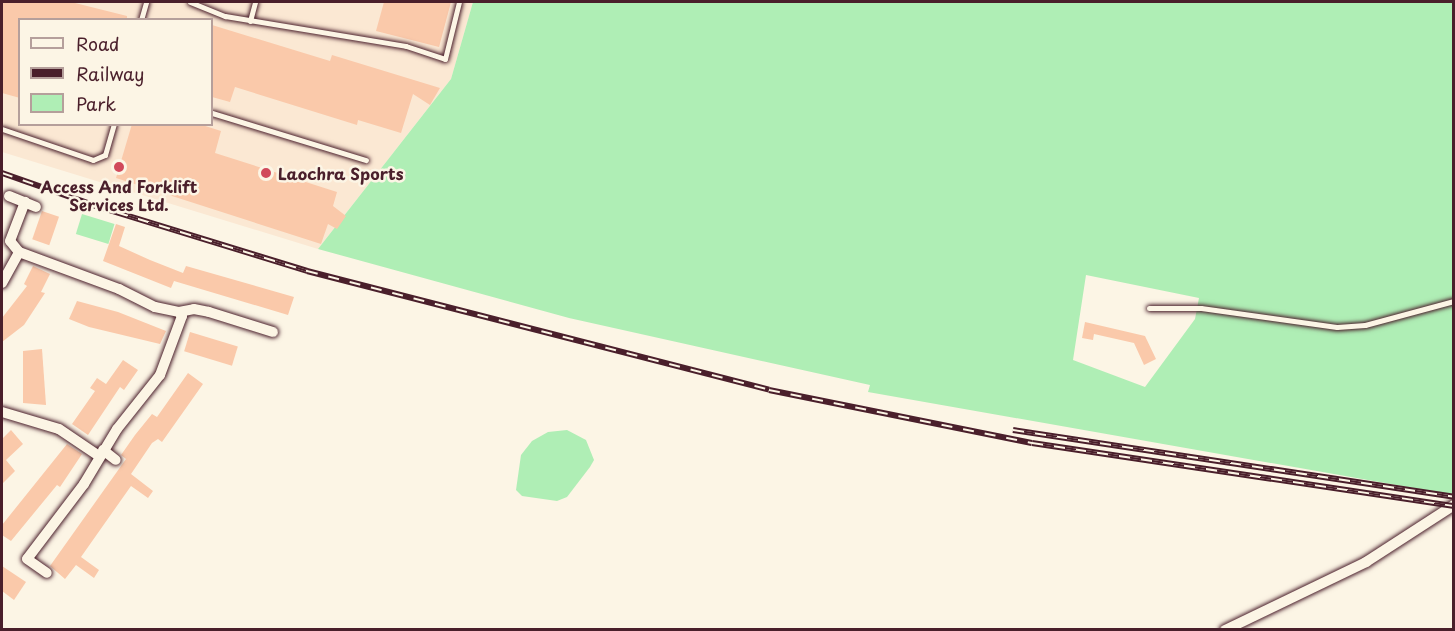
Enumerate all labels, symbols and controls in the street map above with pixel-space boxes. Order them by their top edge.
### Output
legend [18,18,213,126]
text: Road [76,30,120,57]
text: Railway [76,60,144,87]
text: Park [76,90,116,117]
marker: Access And Forklift Services Ltd. [112,160,126,174]
place label: Laochra Sports [278,163,403,183]
marker: Laochra Sports [259,166,273,180]
place label: Access And Forklift Services Ltd. [40,176,198,214]

